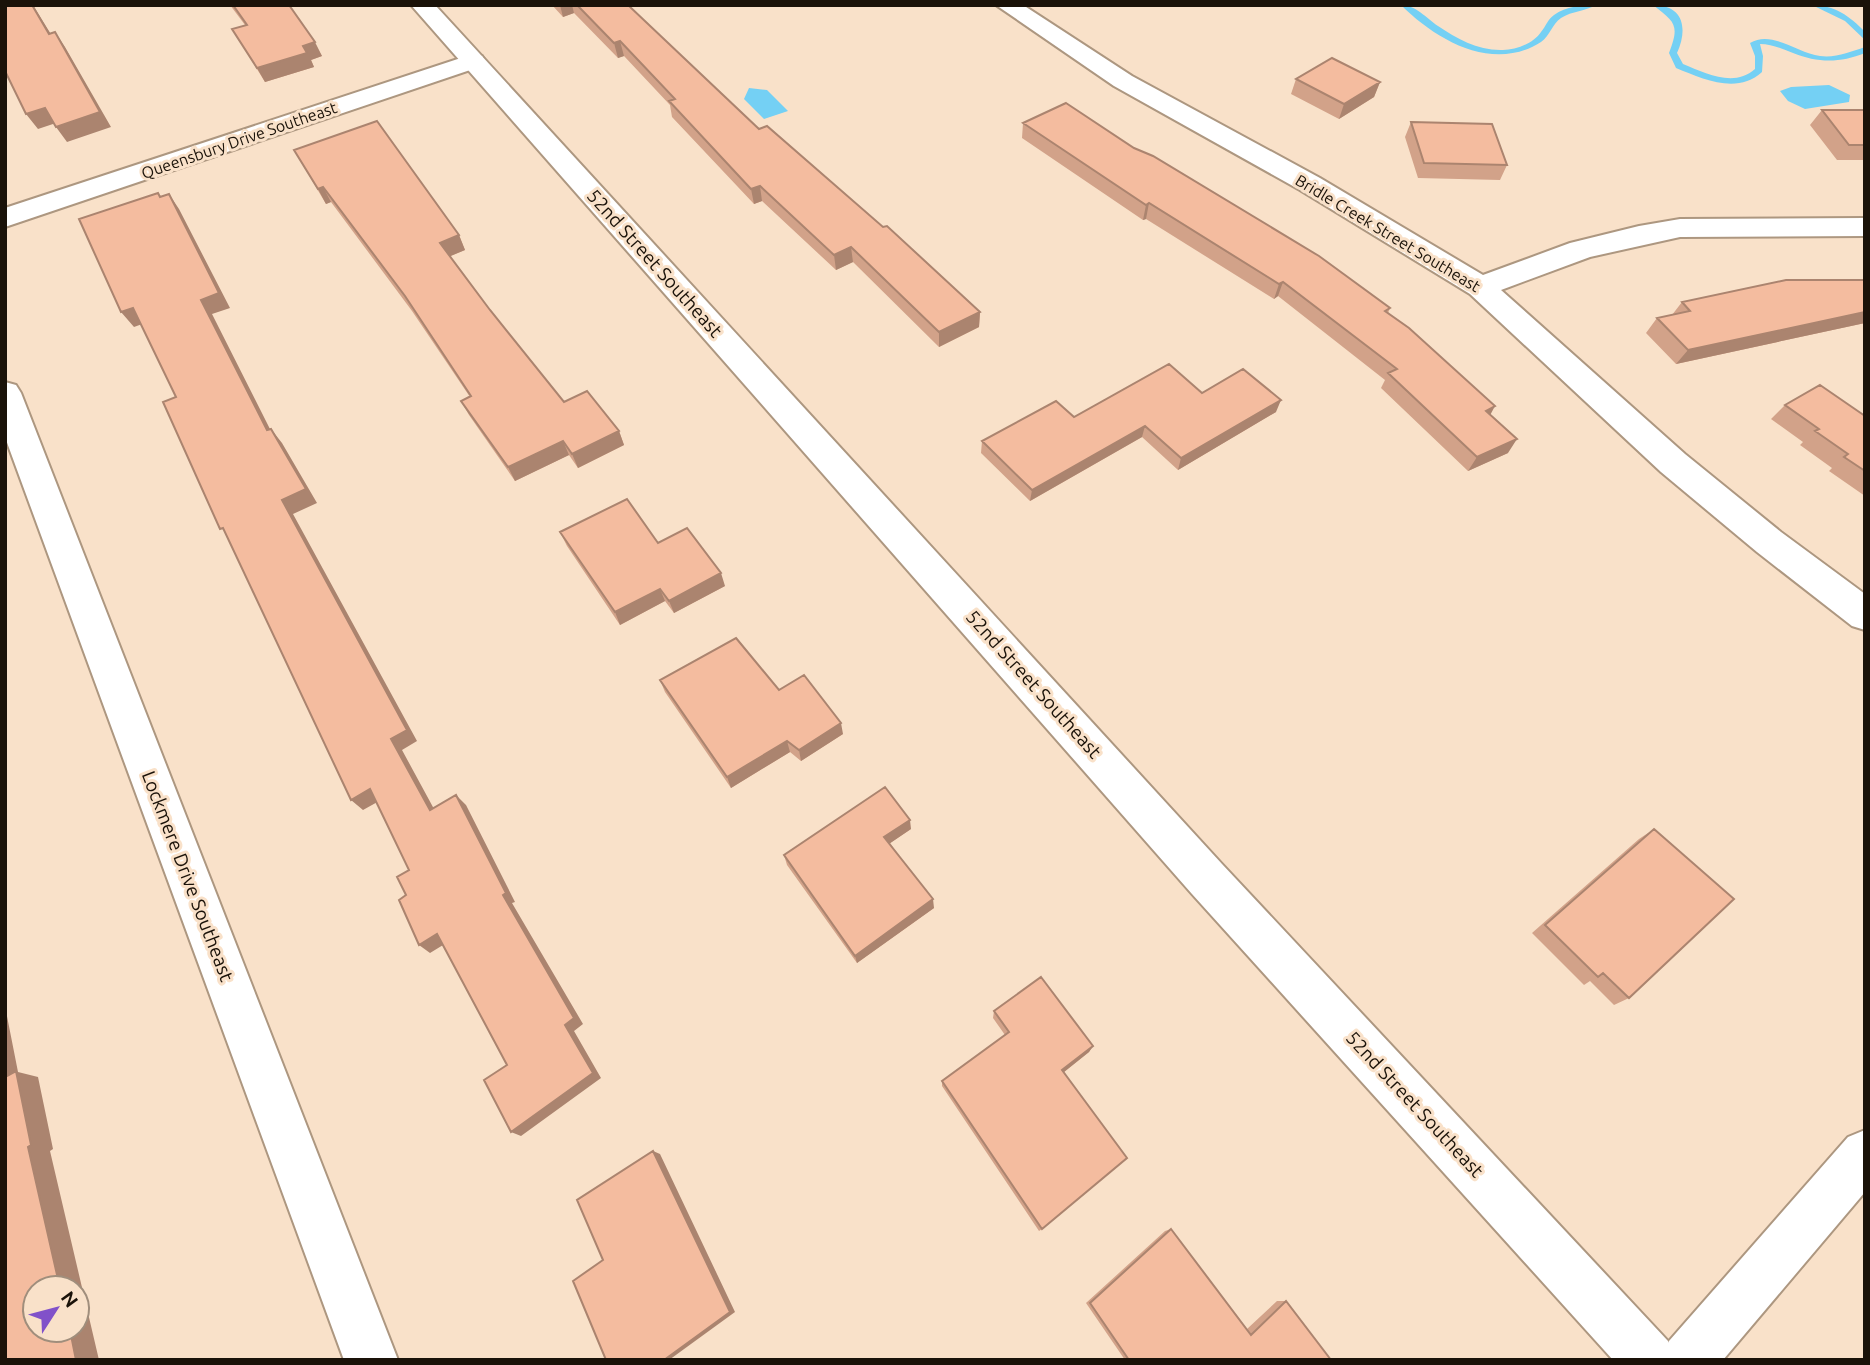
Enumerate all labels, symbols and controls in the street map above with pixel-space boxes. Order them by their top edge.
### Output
street label: Queensbury Drive Southeast [139,98,340,182]
street label: Bridle Creek Street Southeast [1292,171,1484,296]
street label: 52nd Street Southeast [583,185,728,342]
street label: 52nd Street Southeast [962,606,1107,763]
street label: Lockmere Drive Southeast [138,768,239,985]
street label: 52nd Street Southeast [1342,1027,1489,1182]
north arrow [21,1274,91,1344]
text: N [57,1287,83,1311]

